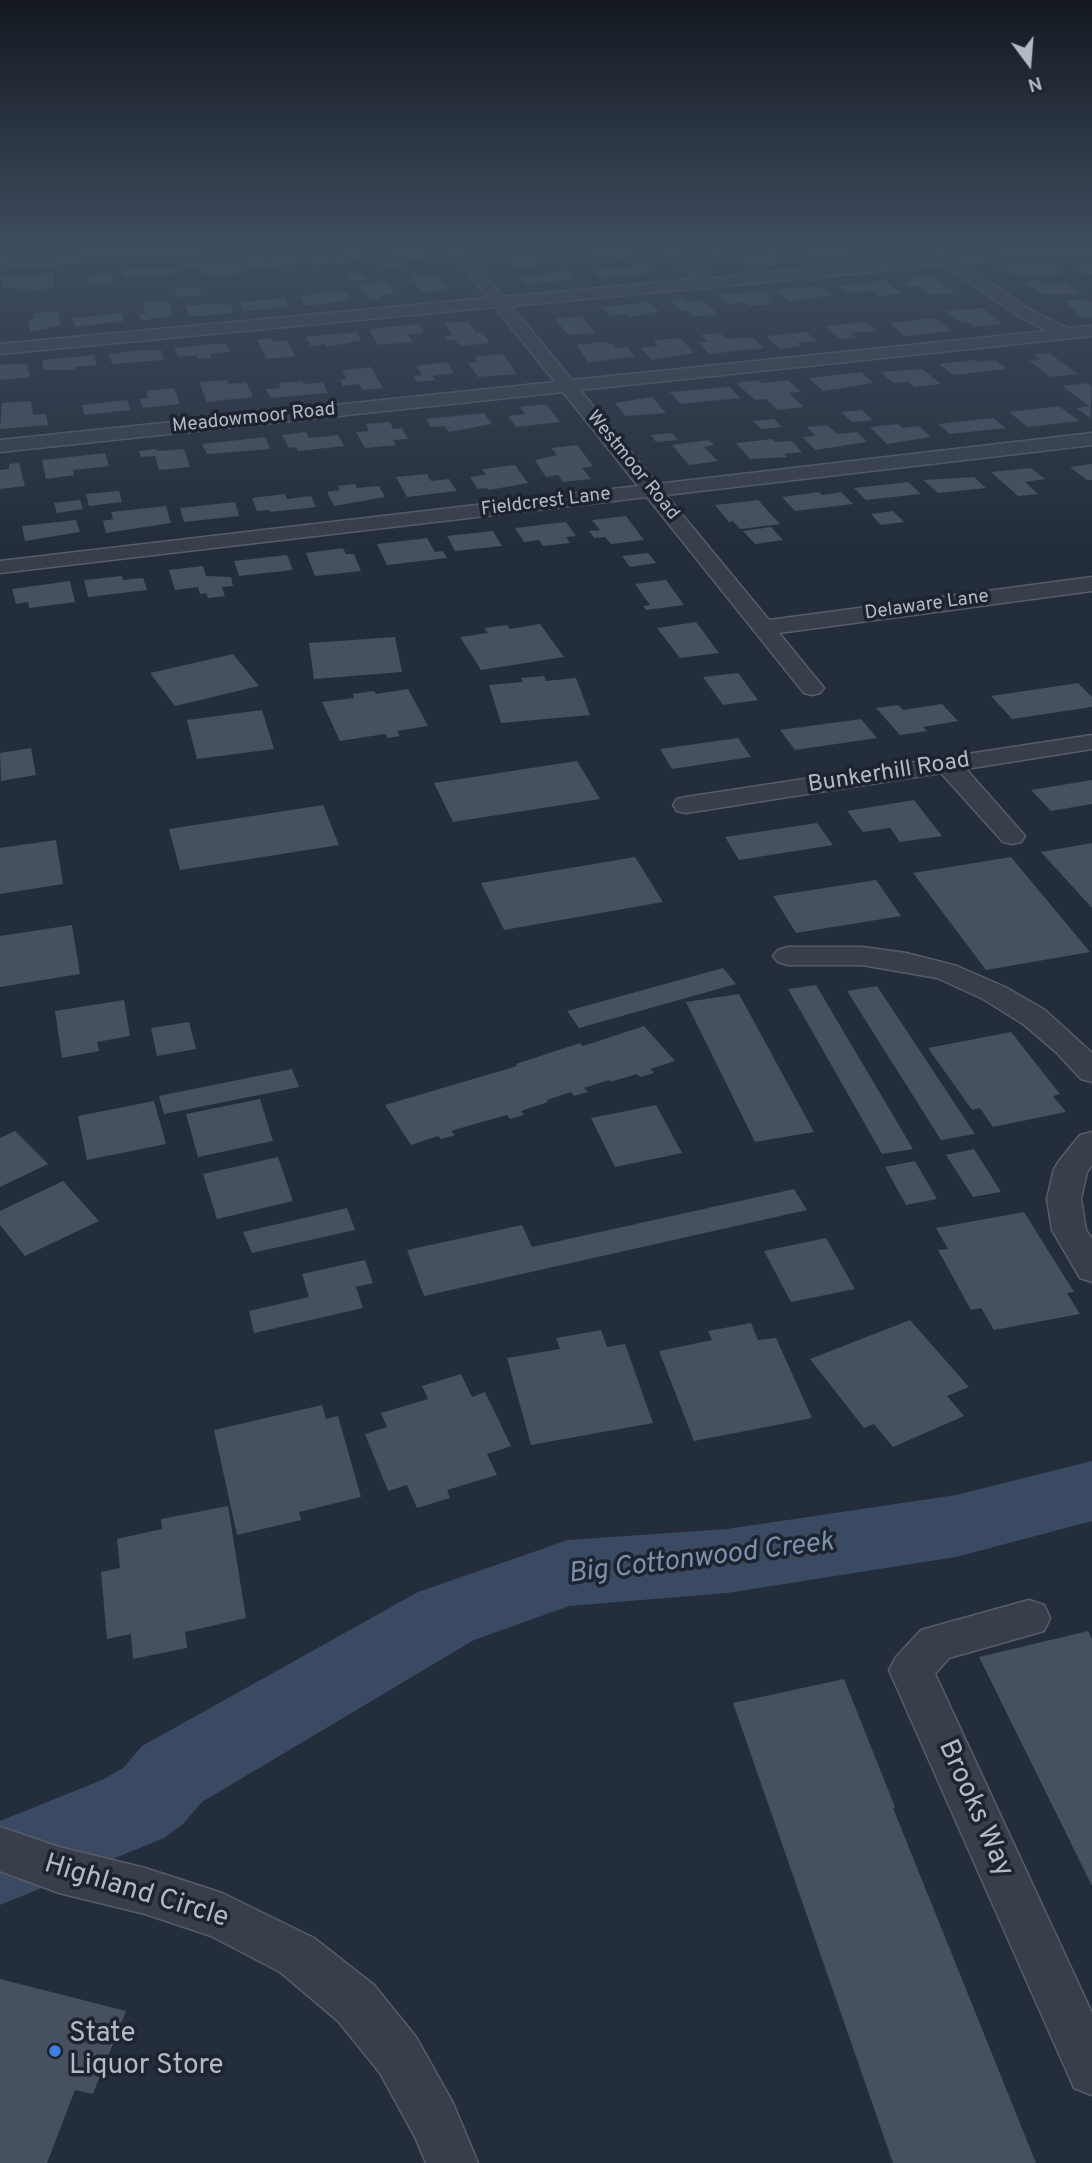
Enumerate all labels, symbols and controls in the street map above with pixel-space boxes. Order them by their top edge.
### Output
north arrow [994,28,1064,98]
text: N [1025,70,1045,97]
street label: Meadowmoor Road [171,399,337,439]
street label: Westmoor Road [581,407,683,525]
street label: Fieldcrest Lane [480,484,612,522]
street label: Delaware Lane [863,586,991,626]
street label: Bunkerhill Road [806,748,972,800]
water label: Big Cottonwood Creek [566,1527,836,1593]
street label: Brooks Way [929,1735,1019,1883]
street label: Highland Circle [40,1849,232,1937]
place label: State Liquor Store [69,2018,224,2084]
marker: State Liquor Store [47,2043,63,2059]

